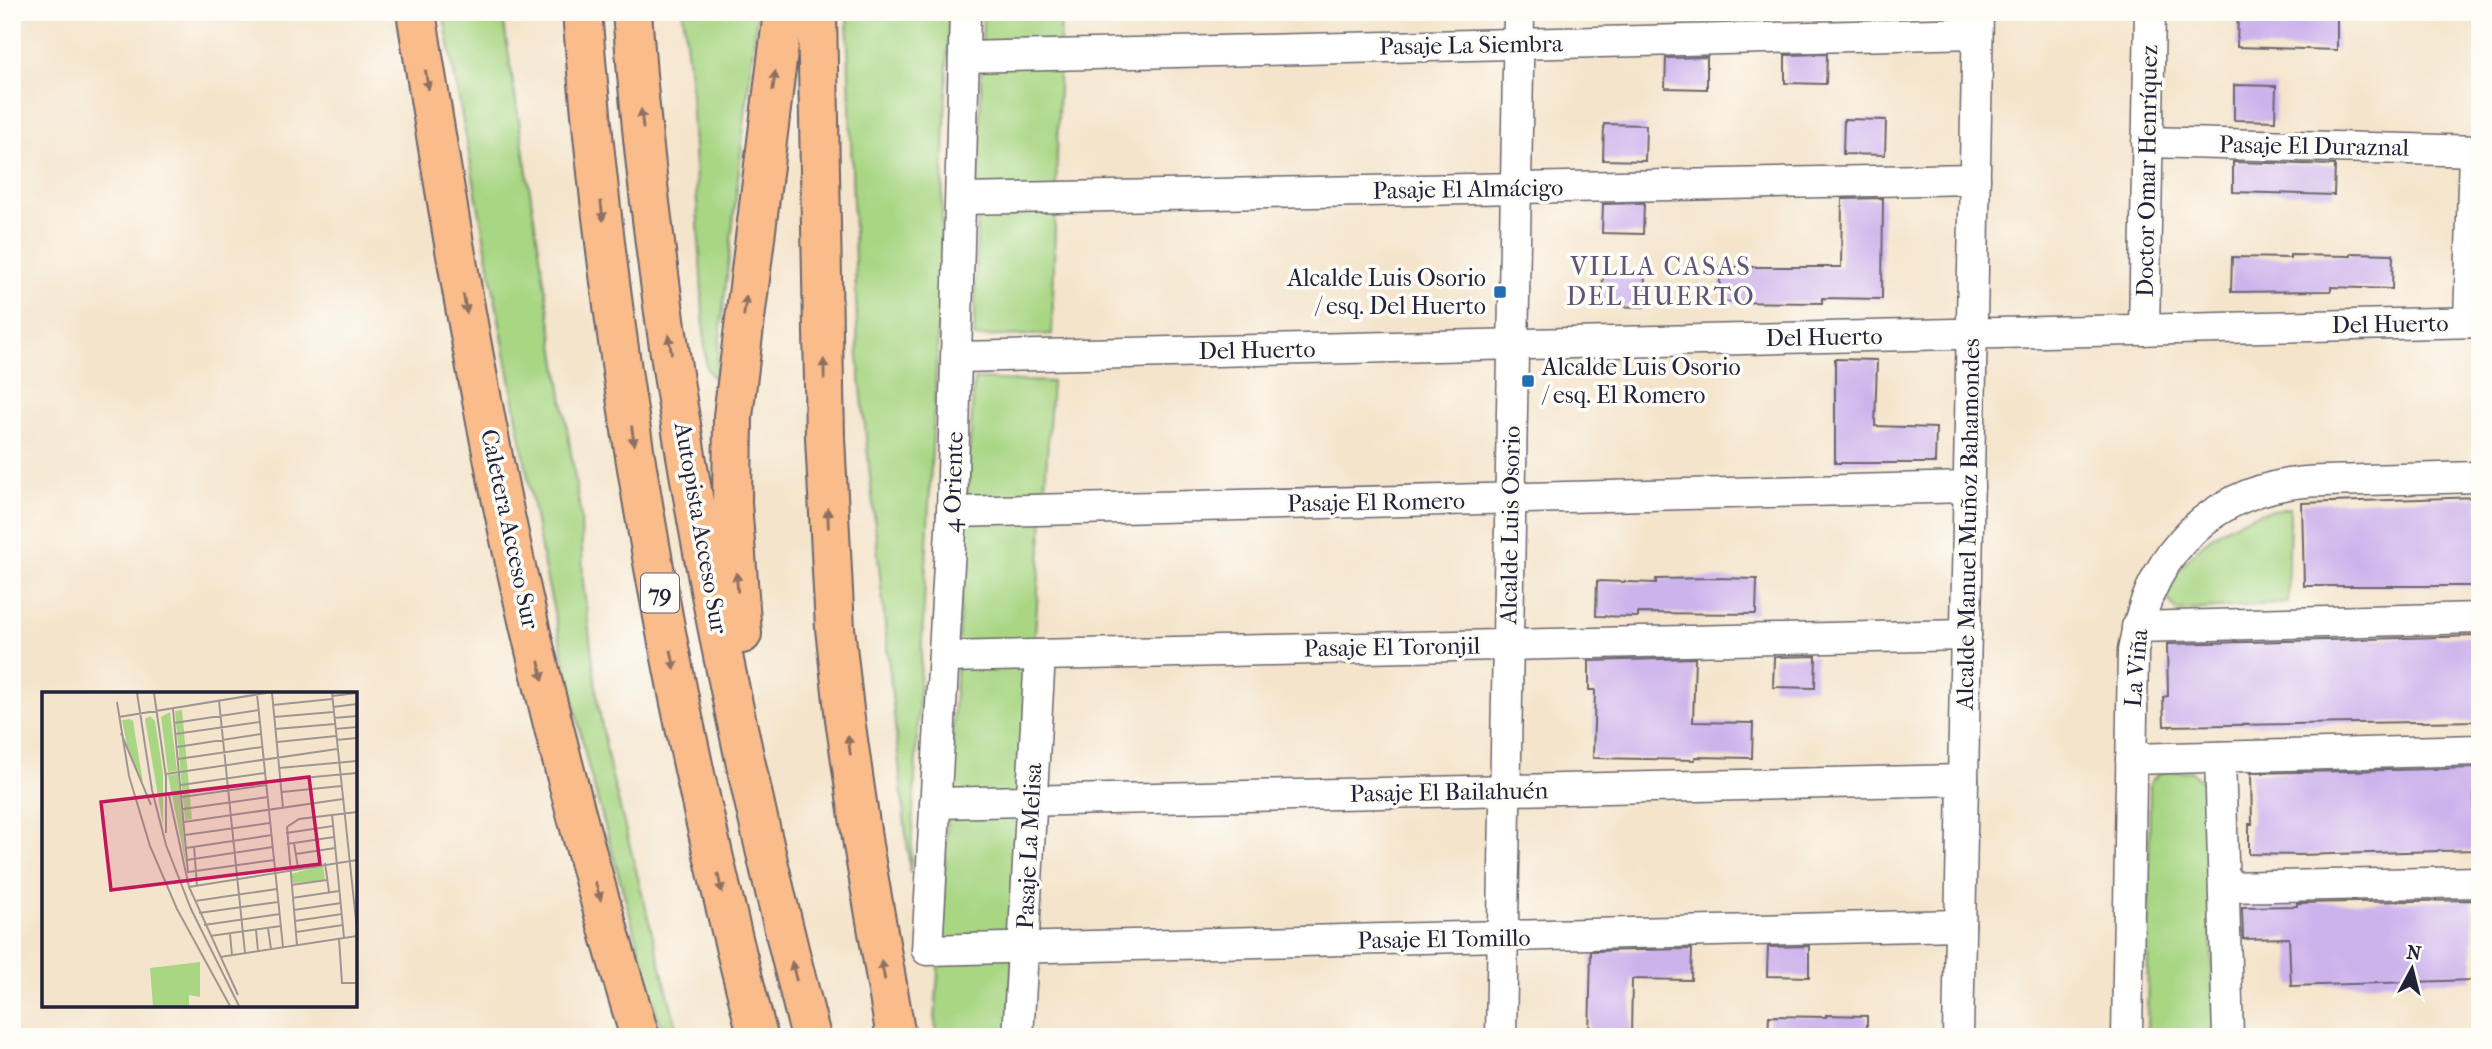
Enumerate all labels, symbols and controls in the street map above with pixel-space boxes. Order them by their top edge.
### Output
street label: Pasaje La Siembra [1379,29,1564,61]
street label: Doctor Omar Henríquez [2131,44,2163,297]
one-way arrow [422,69,433,91]
one-way arrow [769,70,780,92]
one-way arrow [636,108,647,130]
street label: Pasaje El Duraznal [2219,130,2410,162]
street label: Pasaje El Almácigo [1372,173,1564,205]
one-way arrow [597,200,608,222]
district label: VILLA CASAS DEL HUERTO [1566,251,1756,312]
place label: Alcalde Luis Osorio / esq. Del Huerto [1286,264,1486,320]
marker: Alcalde Luis Osorio / esq. Del Huerto [1492,284,1508,300]
one-way arrow [460,293,471,315]
one-way arrow [740,295,751,317]
street label: Del Huerto [2331,309,2449,339]
street label: Del Huerto [1765,322,1883,352]
one-way arrow [664,333,675,355]
street label: Del Huerto [1198,335,1316,365]
street label: Alcalde Manuel Muñoz Bahamondes [1951,338,1985,711]
place label: Alcalde Luis Osorio / esq. El Romero [1541,353,1741,409]
one-way arrow [818,358,829,380]
marker: Alcalde Luis Osorio / esq. El Romero [1520,373,1536,389]
street label: Autopista Acceso Sur [668,419,734,637]
one-way arrow [628,425,639,447]
street label: Alcalde Luis Osorio [1494,425,1526,626]
street label: Caletera Acceso Sur [475,427,545,632]
street label: 4 Oriente [937,431,969,533]
street label: Pasaje El Romero [1287,486,1465,518]
one-way arrow [823,507,834,529]
one-way arrow [731,571,742,593]
road number: 79 [641,573,679,612]
street label: La Viña [2119,627,2153,708]
street label: Pasaje El Toronjil [1303,631,1481,663]
one-way arrow [667,649,678,671]
one-way arrow [536,660,547,682]
inset map [42,692,357,1007]
one-way arrow [843,734,854,756]
street label: Pasaje La Melisa [1011,761,1047,930]
street label: Pasaje El Bailahuén [1349,776,1549,808]
one-way arrow [715,872,726,894]
one-way arrow [593,880,604,902]
street label: Pasaje El Tomillo [1357,923,1531,955]
north arrow [2376,934,2446,1004]
text: N [2405,941,2423,965]
one-way arrow [877,959,888,981]
one-way arrow [788,960,799,982]

